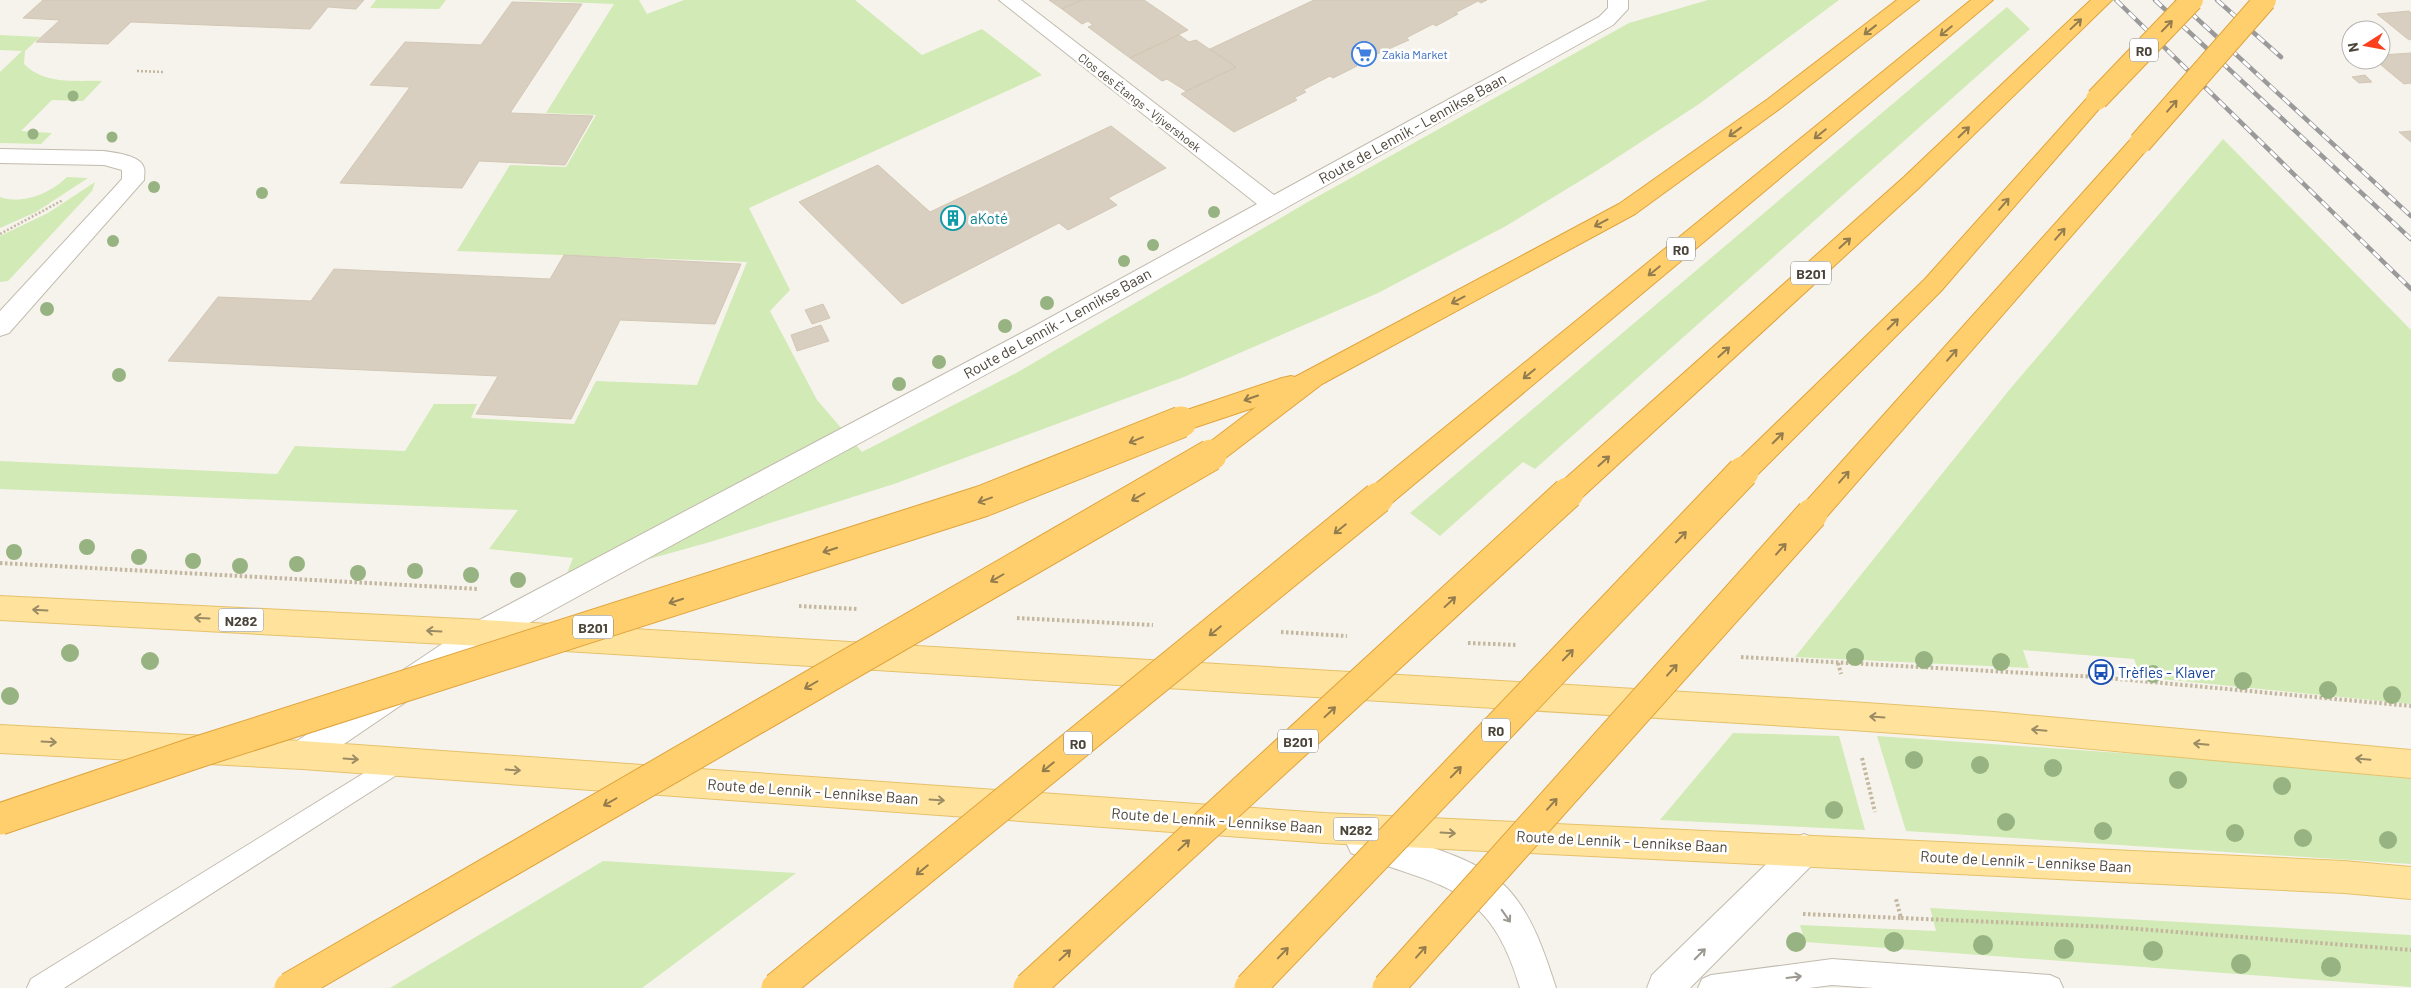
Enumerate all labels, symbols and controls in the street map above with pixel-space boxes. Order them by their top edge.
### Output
one-way arrow [2070,18,2083,30]
one-way arrow [2161,20,2173,32]
north arrow [2341,20,2391,70]
one-way arrow [1864,24,1877,35]
one-way arrow [1939,25,1952,37]
road number: R0 [2130,38,2158,62]
supermarket icon: Zakia Market [1351,41,1377,67]
text: N [2344,41,2362,54]
place label: Zakia Market [1382,47,1448,61]
street label: Clos des Étangs - Vijvershoek [1076,50,1204,154]
street label: Route de Lennik - Lennikse Baan [1315,69,1509,187]
one-way arrow [2166,100,2177,113]
one-way arrow [1958,126,1970,138]
one-way arrow [1729,127,1743,137]
one-way arrow [1814,129,1827,140]
one-way arrow [1998,198,2009,211]
building icon: aKoté [940,205,966,231]
place label: aKoté [970,209,1008,227]
one-way arrow [1594,219,1609,228]
one-way arrow [2054,227,2065,240]
one-way arrow [1838,237,1851,249]
road number: R0 [1667,238,1695,260]
road number: B201 [1791,262,1831,284]
street label: Route de Lennik - Lennikse Baan [960,264,1154,382]
one-way arrow [1648,265,1661,276]
one-way arrow [1451,296,1466,305]
one-way arrow [1887,318,1899,330]
one-way arrow [1718,346,1731,358]
one-way arrow [1946,349,1958,362]
one-way arrow [1522,368,1535,380]
one-way arrow [1243,394,1259,404]
one-way arrow [1771,432,1784,444]
one-way arrow [1128,436,1144,445]
one-way arrow [1597,455,1610,467]
one-way arrow [1839,471,1850,484]
one-way arrow [1132,492,1146,502]
one-way arrow [977,496,993,505]
one-way arrow [1334,523,1347,534]
one-way arrow [1675,531,1687,543]
one-way arrow [1775,542,1786,555]
one-way arrow [823,546,839,556]
one-way arrow [991,573,1005,583]
one-way arrow [668,596,684,606]
one-way arrow [1443,596,1456,608]
one-way arrow [32,605,48,614]
road number: N282 [218,608,264,632]
one-way arrow [194,614,210,623]
road number: B201 [573,616,613,638]
one-way arrow [427,626,443,635]
one-way arrow [1208,626,1221,637]
one-way arrow [1562,649,1574,661]
bus stop icon: Trèfles - Klaver [2088,659,2114,685]
place label: Trèfles - Klaver [2118,663,2216,681]
one-way arrow [1666,664,1678,677]
one-way arrow [805,681,819,691]
one-way arrow [1323,706,1336,718]
one-way arrow [1869,713,1885,722]
road number: R0 [1482,718,1510,742]
one-way arrow [2031,725,2047,734]
road number: B201 [1278,729,1318,752]
road number: R0 [1064,731,1092,754]
one-way arrow [40,737,56,746]
one-way arrow [2193,739,2209,749]
one-way arrow [342,754,358,763]
one-way arrow [2355,754,2371,763]
one-way arrow [1042,762,1055,773]
one-way arrow [505,765,521,775]
one-way arrow [1450,766,1462,778]
street label: Route de Lennik - Lennikse Baan [707,775,919,807]
one-way arrow [928,796,944,805]
one-way arrow [603,797,618,807]
one-way arrow [1547,798,1558,811]
street label: Route de Lennik - Lennikse Baan [1111,804,1323,836]
road number: N282 [1334,818,1378,841]
street label: Route de Lennik - Lennikse Baan [1516,826,1728,856]
one-way arrow [1440,829,1456,838]
one-way arrow [1178,839,1191,851]
street label: Route de Lennik - Lennikse Baan [1920,846,2132,876]
one-way arrow [916,864,929,875]
one-way arrow [1501,909,1511,923]
one-way arrow [1415,945,1427,958]
one-way arrow [1277,946,1289,959]
one-way arrow [1694,947,1706,960]
one-way arrow [1058,949,1071,961]
one-way arrow [1786,972,1802,982]

